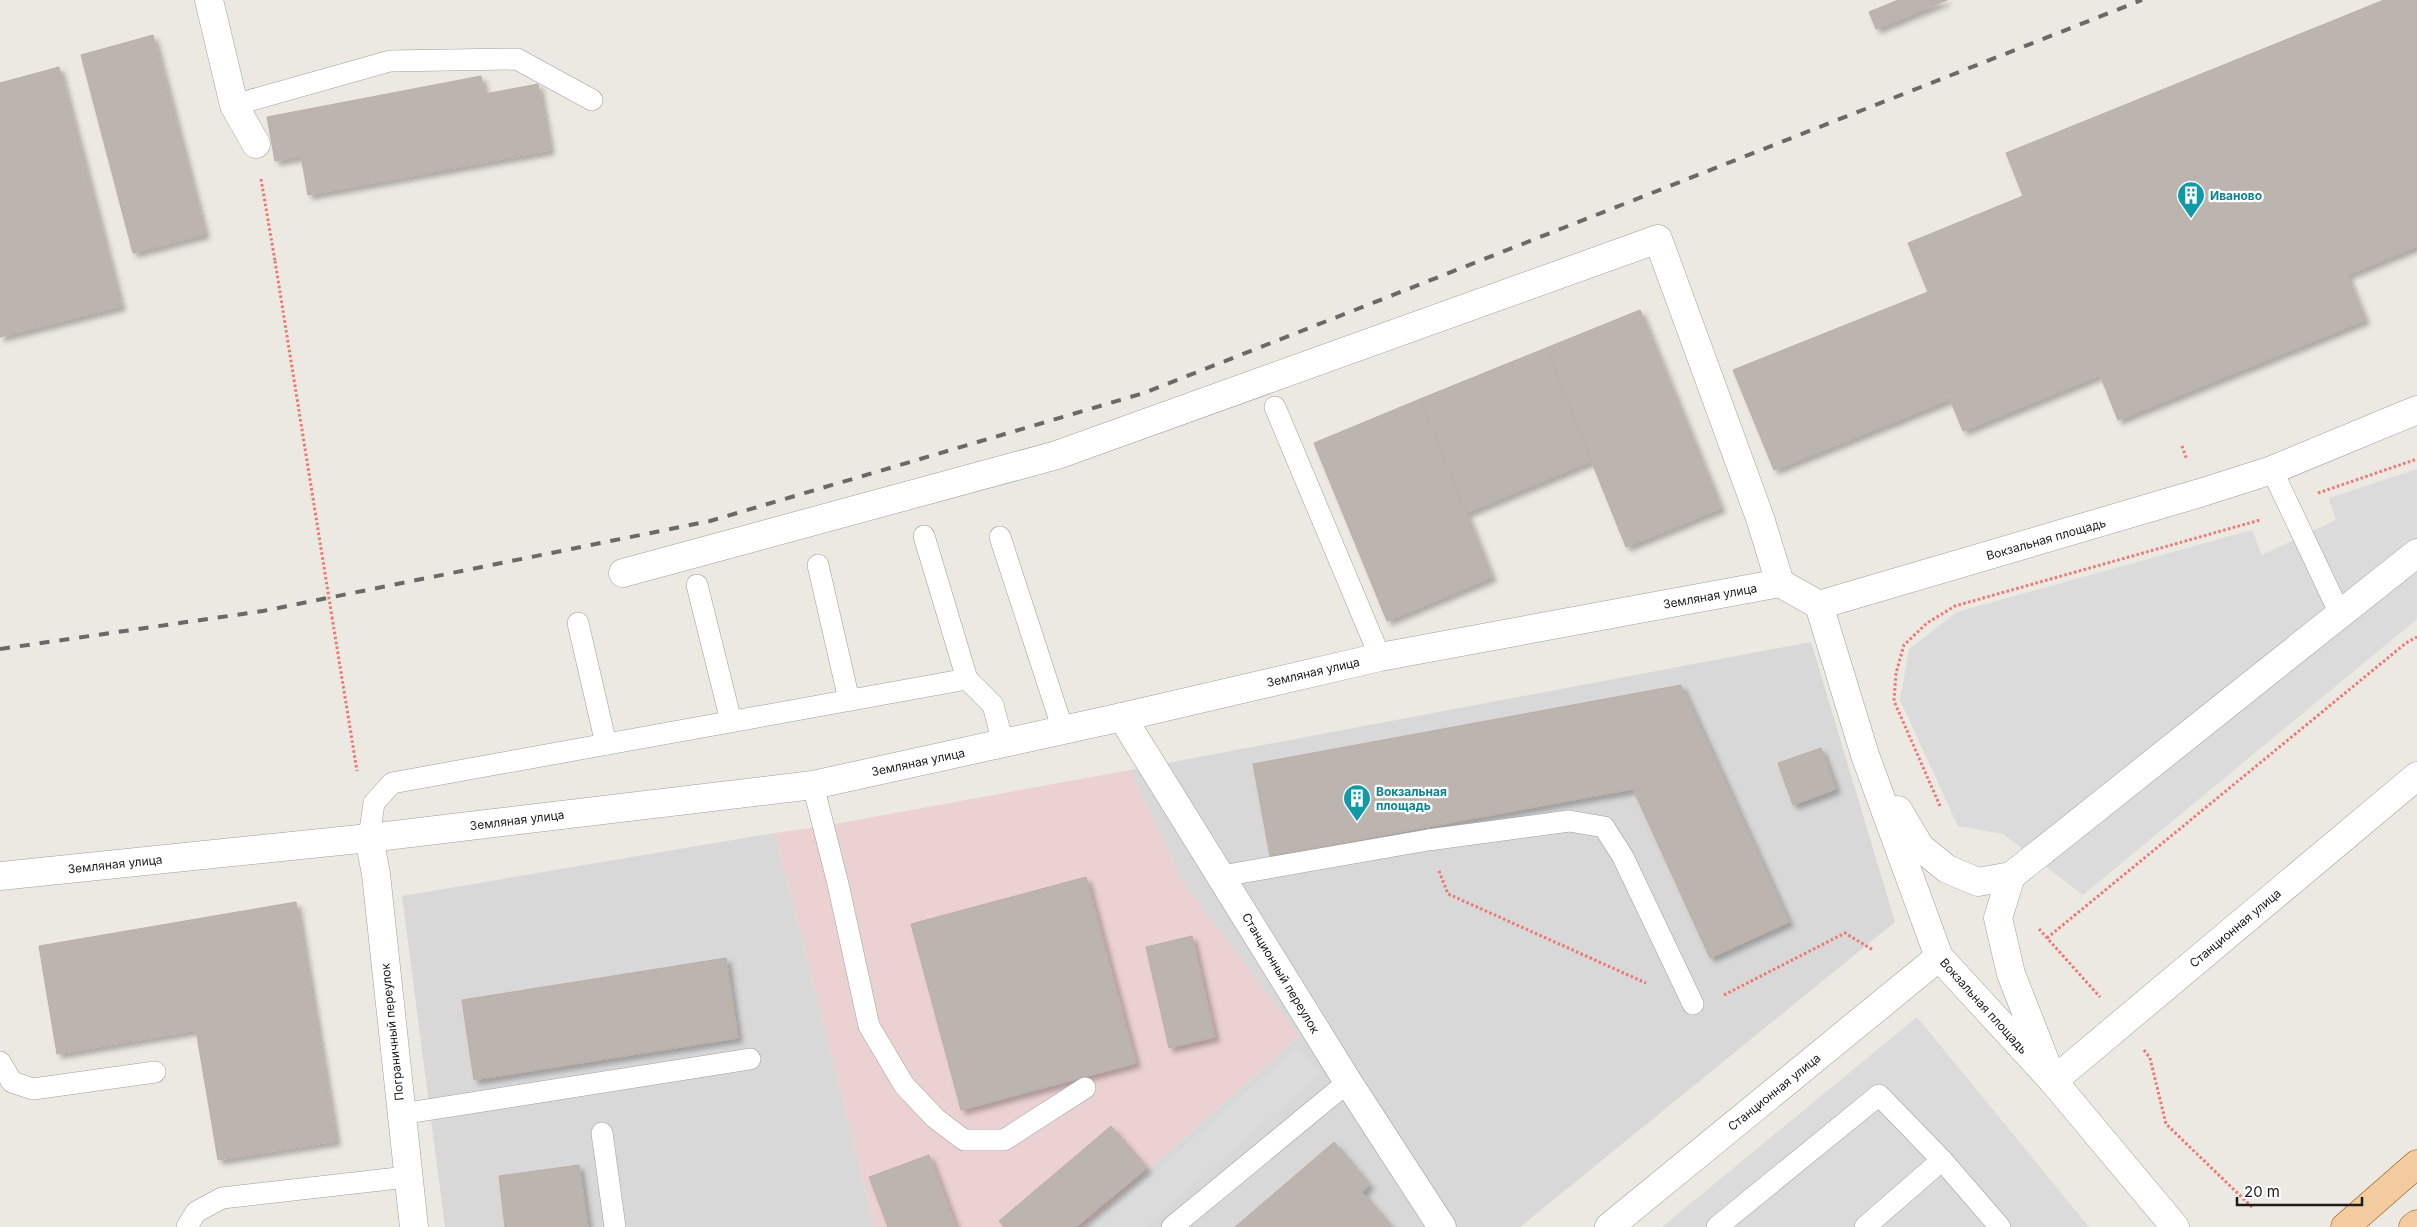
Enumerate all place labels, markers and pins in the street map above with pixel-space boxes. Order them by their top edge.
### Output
building icon: Иваново [2176,180,2206,219]
place label: Иваново [2210,188,2262,203]
building icon: Вокзальная площадь [1342,783,1372,822]
place label: Вокзальная площадь [1376,784,1447,813]

